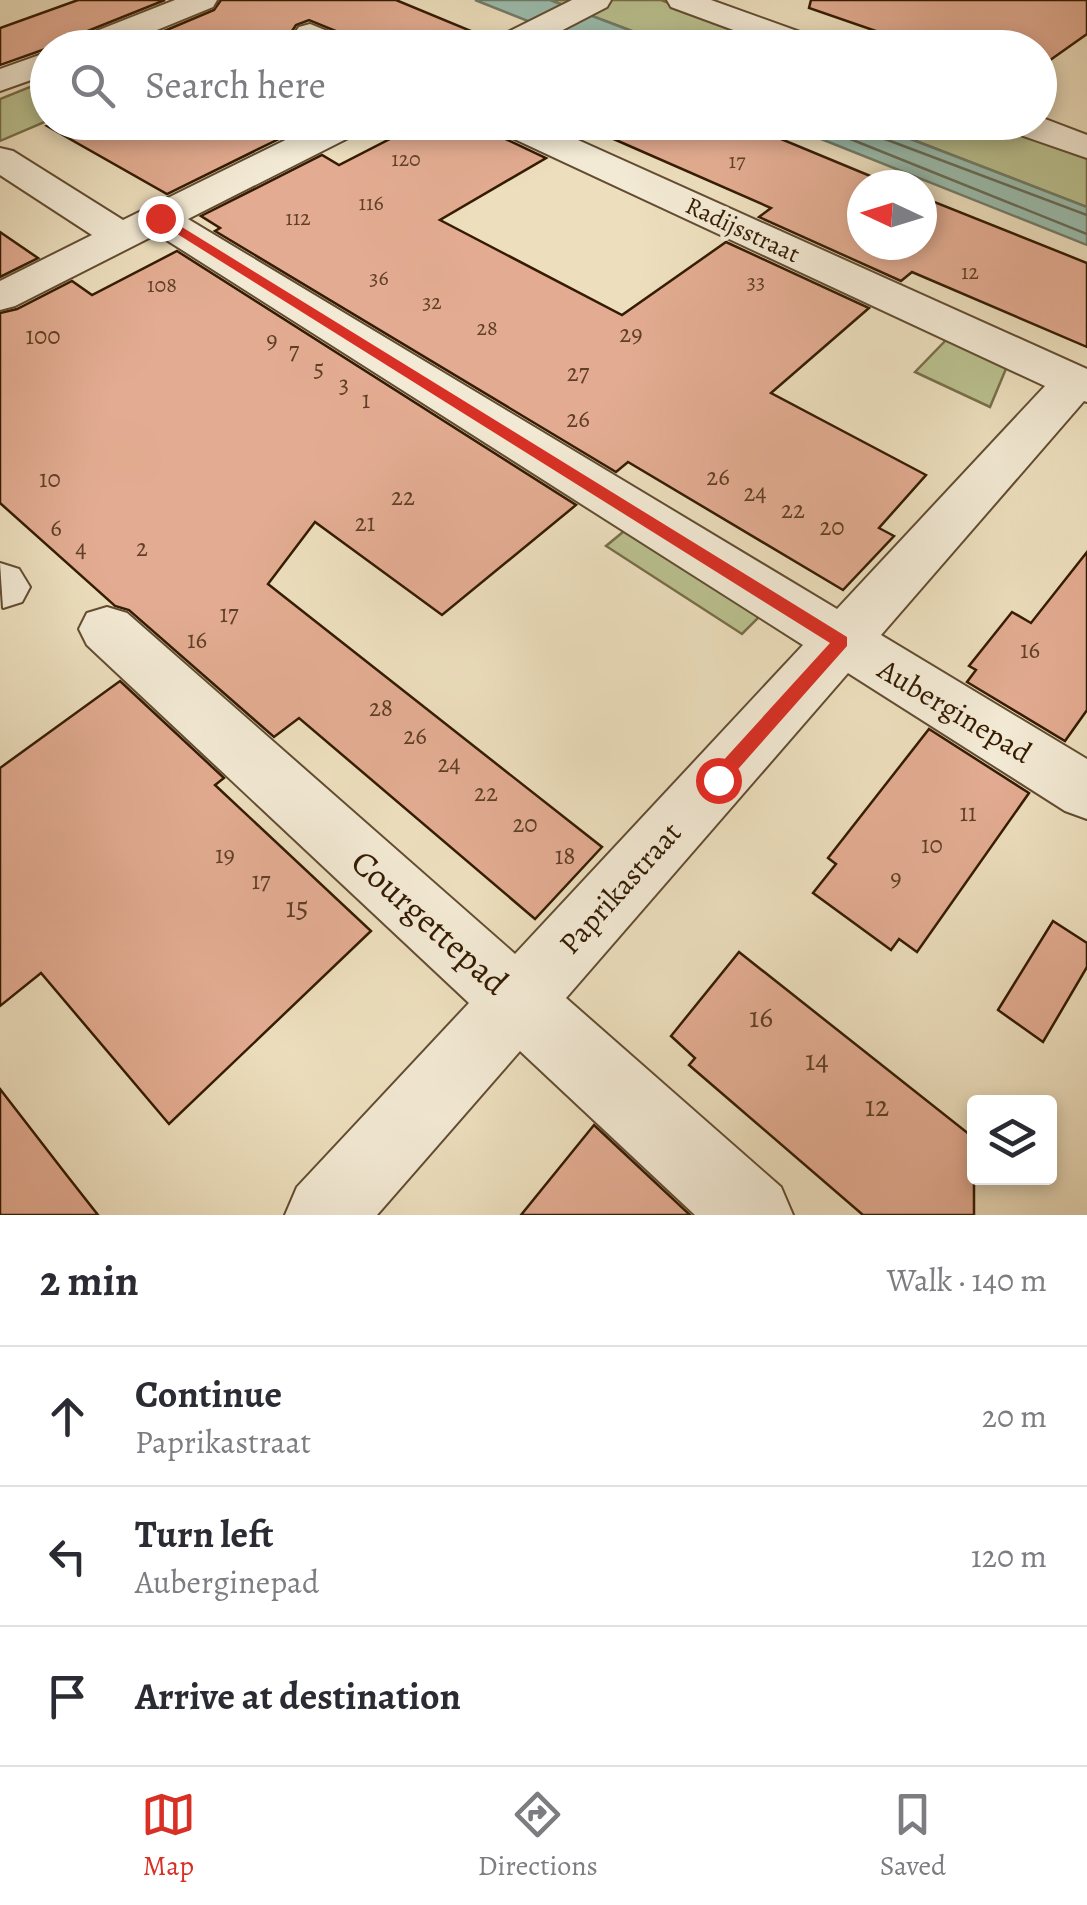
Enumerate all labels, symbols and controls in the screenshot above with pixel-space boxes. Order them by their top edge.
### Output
search box [30,30,1057,140]
icon: search [65,58,120,113]
text: Search here [145,59,326,111]
house number: 120 [391,144,421,174]
house number: 17 [729,146,746,176]
north arrow [847,170,937,260]
house number: 116 [358,188,384,218]
street label: Radijsstraat [680,189,805,271]
route end [138,196,184,242]
house number: 112 [285,203,311,233]
house number: 12 [961,257,979,287]
house number: 36 [369,263,389,293]
house number: 33 [747,267,765,297]
house number: 108 [147,270,177,300]
house number: 32 [422,287,442,317]
house number: 28 [476,313,498,343]
house number: 29 [619,317,643,351]
house number: 100 [25,319,61,353]
house number: 9 [266,323,278,357]
house number: 7 [289,334,300,368]
house number: 5 [314,351,324,385]
house number: 27 [567,356,590,390]
house number: 3 [339,367,349,401]
house number: 1 [362,383,370,417]
house number: 26 [566,402,590,436]
house number: 26 [706,460,730,494]
house number: 10 [39,462,61,496]
house number: 24 [743,476,767,510]
house number: 22 [391,480,415,514]
house number: 22 [781,493,805,527]
house number: 21 [355,506,375,540]
house number: 20 [819,510,845,544]
house number: 6 [50,511,62,545]
house number: 2 [136,531,148,565]
house number: 4 [75,532,87,566]
house number: 17 [219,597,239,631]
house number: 16 [187,623,207,657]
house number: 16 [1020,633,1040,667]
street label: Auberginepad [870,649,1040,773]
house number: 28 [369,691,393,725]
house number: 26 [403,719,427,753]
house number: 24 [437,747,461,781]
route start [696,758,742,804]
house number: 22 [474,776,498,810]
house number: 11 [959,796,977,830]
house number: 20 [512,807,538,841]
street label: Paprikastraat [550,813,690,963]
house number: 10 [921,828,943,862]
house number: 19 [215,838,235,872]
street label: Courgettepad [341,838,519,1006]
house number: 18 [555,839,575,873]
house number: 9 [890,861,902,895]
house number: 17 [251,864,271,898]
house number: 15 [285,887,309,927]
house number: 16 [749,997,773,1037]
house number: 14 [805,1040,829,1080]
house number: 12 [865,1086,889,1126]
map controls [967,1095,1057,1185]
button: layers [967,1095,1057,1185]
text: 2 min [40,1252,139,1309]
text: Walk · 140 m [887,1258,1047,1302]
text: Continue [135,1368,282,1420]
icon: ahead [40,1389,95,1444]
text: 20 m [982,1394,1047,1438]
text: Paprikastraat [135,1420,311,1464]
text: Turn left [135,1508,274,1560]
icon: left [40,1529,95,1584]
text: 120 m [971,1534,1047,1578]
text: Auberginepad [135,1560,319,1604]
icon: arrive [40,1669,95,1724]
text: Arrive at destination [135,1670,461,1722]
tab: Map [141,1787,196,1885]
tab: Directions [478,1787,598,1885]
tab: Saved [880,1787,946,1885]

